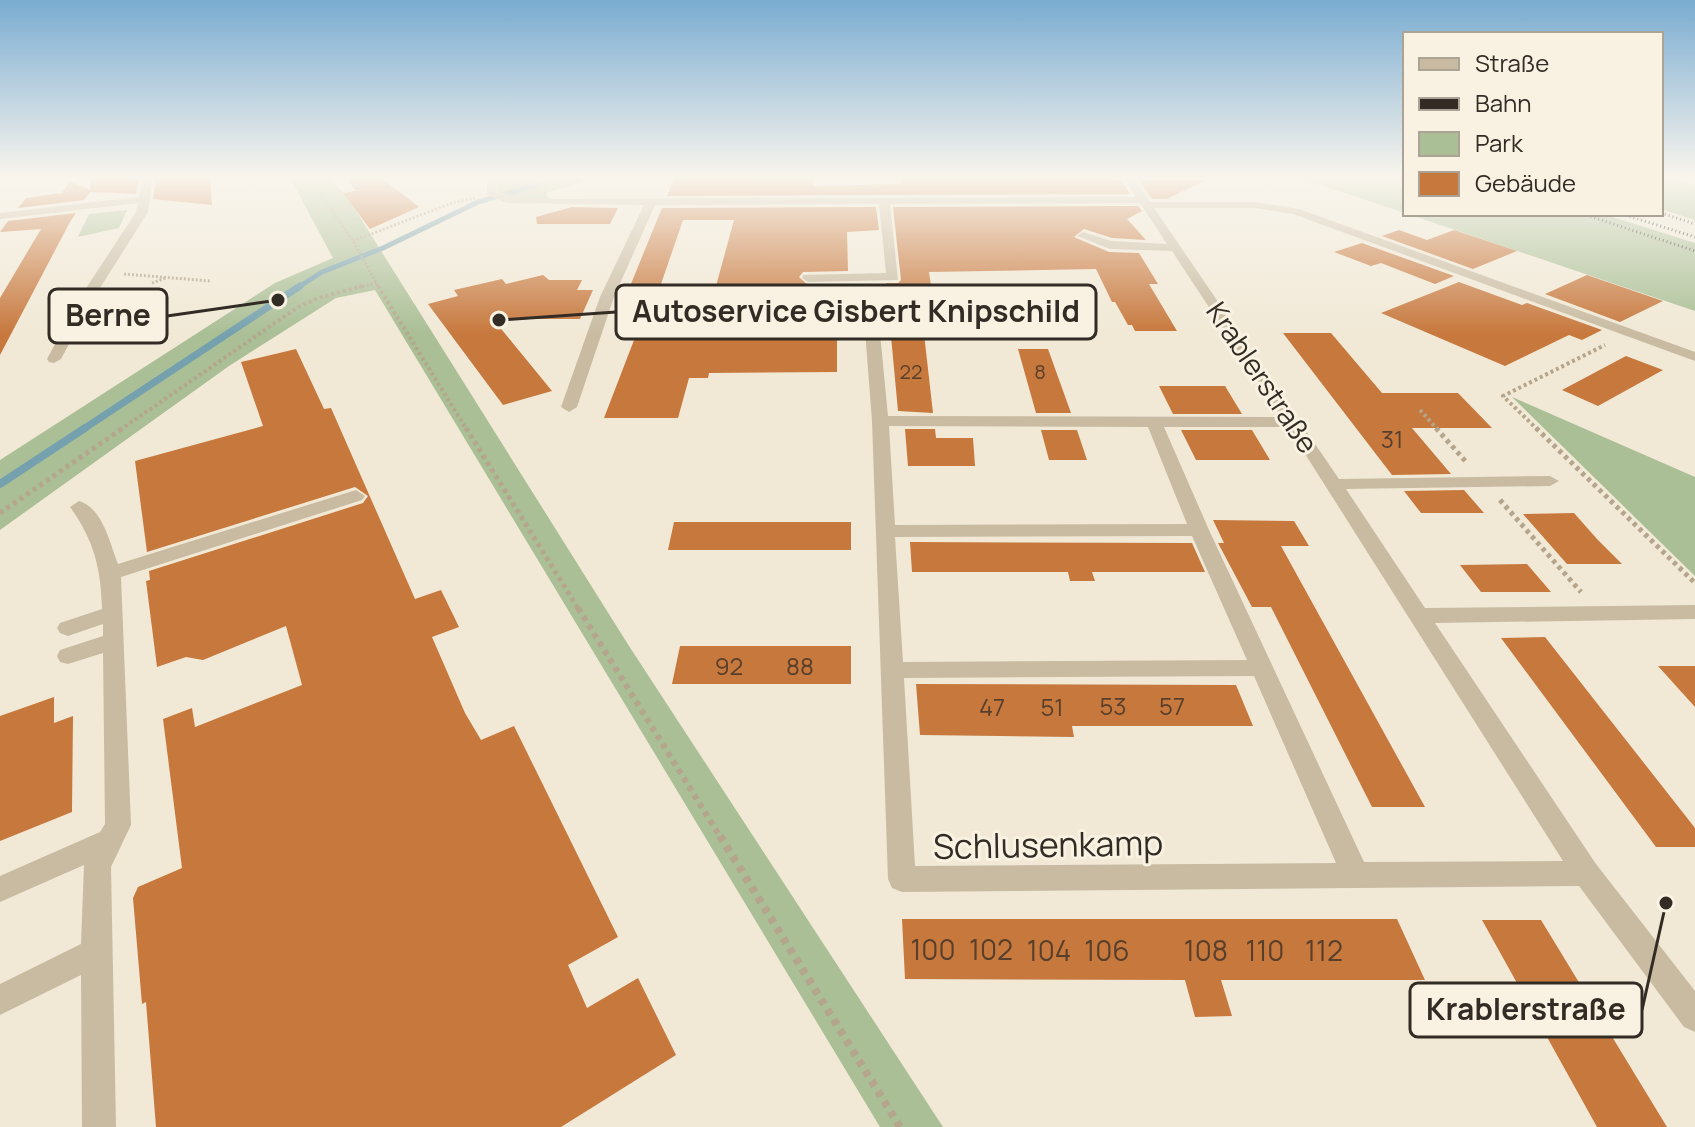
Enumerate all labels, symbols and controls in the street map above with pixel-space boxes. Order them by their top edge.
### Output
legend [1403,32,1663,216]
text: Straße [1475,46,1549,79]
text: Bahn [1475,86,1532,119]
text: Park [1475,126,1524,159]
text: Gebäude [1475,166,1576,199]
callout: Autoservice Gisbert Knipschild [616,285,1096,339]
callout: Berne [49,289,167,343]
text: Autoservice Gisbert Knipschild [632,290,1080,331]
text: Berne [65,294,151,335]
street label: Krablerstraße [1198,294,1328,460]
house number: 22 [900,358,922,385]
house number: 8 [1034,358,1046,385]
house number: 31 [1381,422,1403,455]
house number: 92 [715,649,743,682]
house number: 88 [786,649,814,682]
house number: 53 [1099,689,1127,722]
house number: 57 [1159,689,1185,722]
house number: 47 [979,690,1005,723]
house number: 51 [1040,690,1064,723]
street label: Schlusenkamp [932,819,1164,869]
house number: 100 [910,930,956,968]
house number: 102 [969,930,1013,968]
house number: 104 [1027,931,1071,969]
house number: 106 [1084,931,1130,969]
house number: 108 [1184,931,1228,969]
house number: 110 [1246,931,1284,969]
house number: 112 [1305,931,1343,969]
callout: Krablerstraße [1410,983,1642,1037]
text: Krablerstraße [1426,988,1626,1029]

